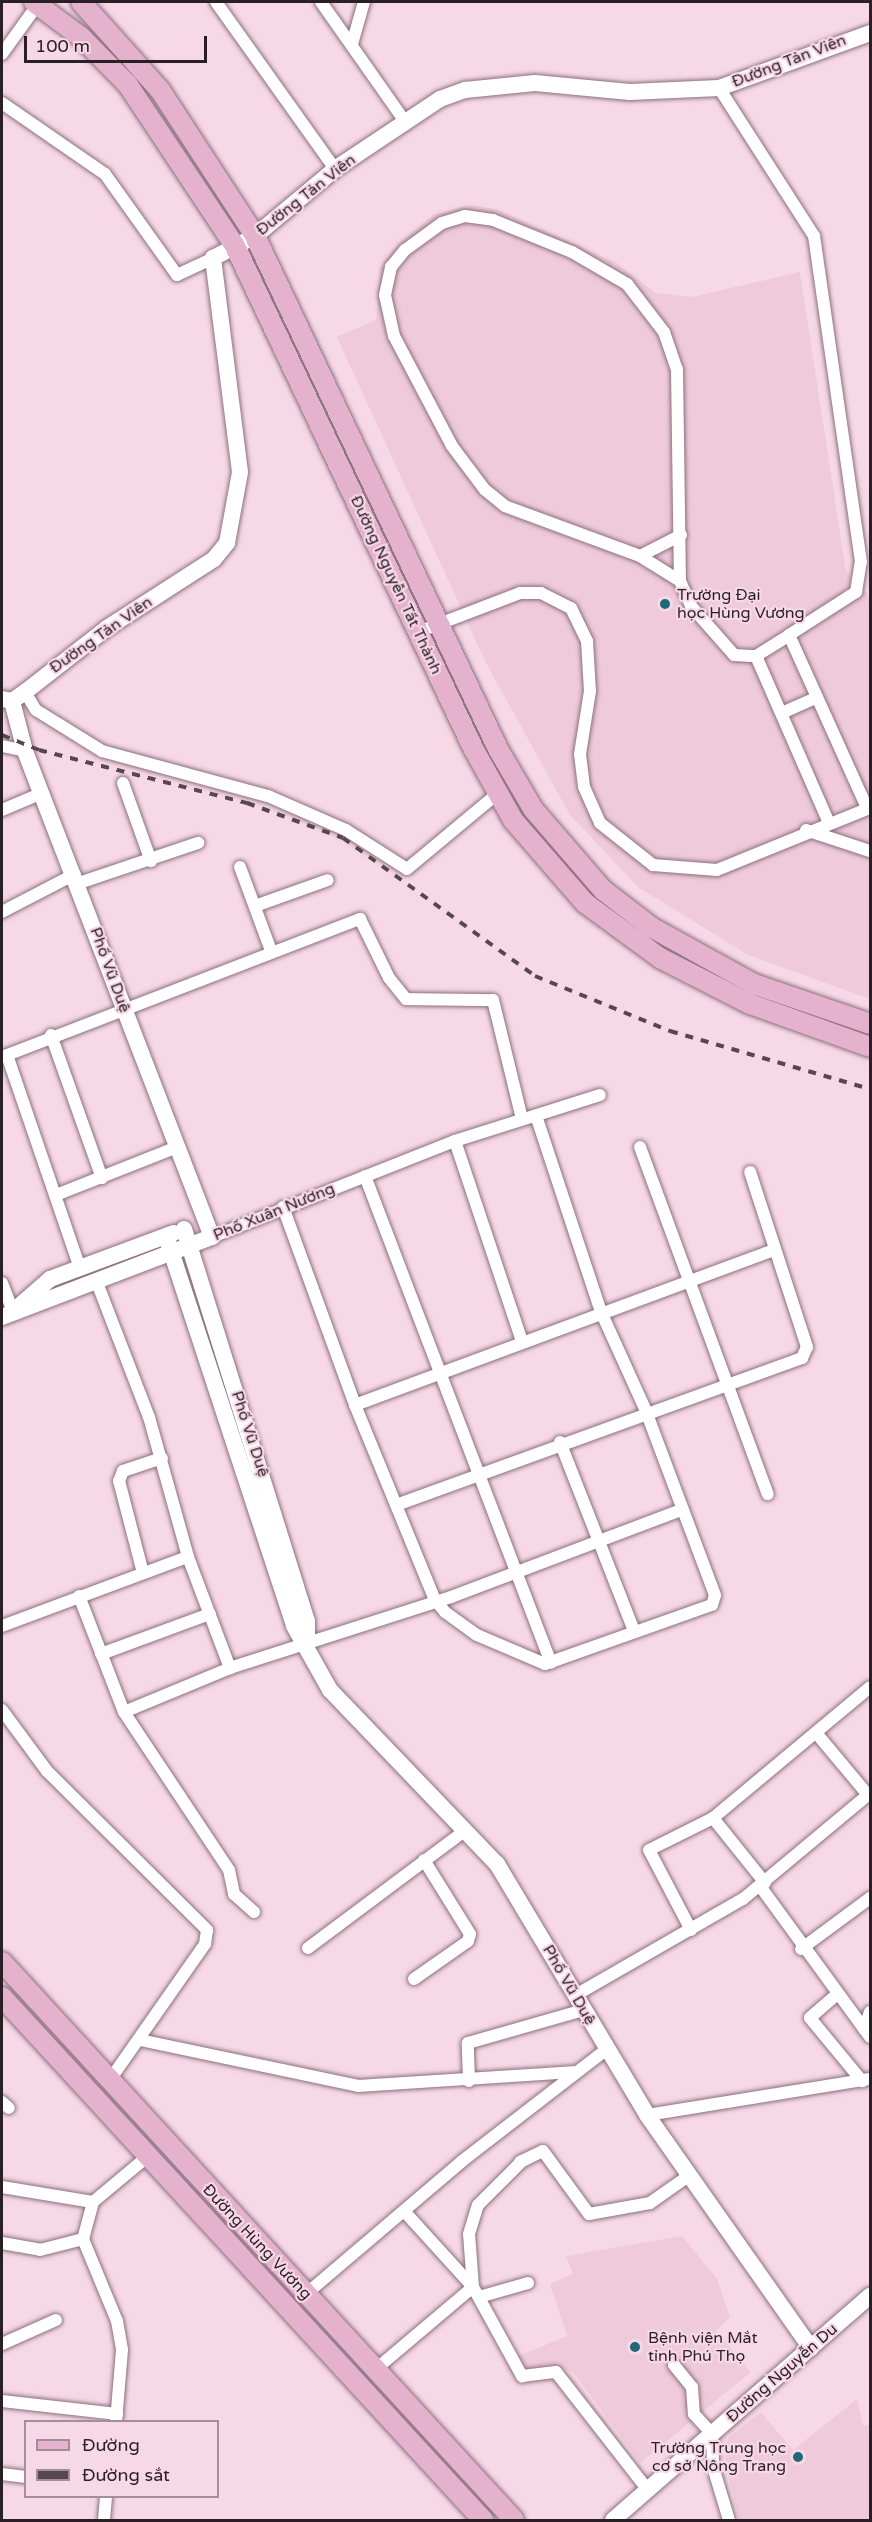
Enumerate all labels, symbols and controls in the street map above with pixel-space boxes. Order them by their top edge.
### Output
scale bar [27,24,210,62]
street label: Đường Tản Viên [729,30,849,92]
text: 100 m [35,35,90,57]
street label: Đường Tản Viên [253,150,359,240]
street label: Đường Nguyễn Tất Thành [346,493,446,677]
place label: Trường Đại học Hùng Vương [677,585,805,623]
street label: Đường Tản Viên [46,593,156,677]
marker: Trường Đại học Hùng Vương [658,597,672,611]
street label: Phố Vũ Duệ [86,925,134,1015]
street label: Phố Xuân Nương [210,1179,338,1245]
street label: Phố Vũ Duệ [227,1389,273,1479]
street label: Phố Vũ Duệ [538,1942,600,2028]
street label: Đường Hùng Vương [198,2180,316,2304]
street label: Đường Nguyễn Du [722,2319,842,2427]
place label: Bệnh viện Mắt tỉnh Phú Thọ [648,2328,758,2366]
marker: Bệnh viện Mắt tỉnh Phú Thọ [626,2338,644,2356]
legend [24,2420,219,2498]
text: Đường [82,2434,140,2456]
place label: Trường Trung học cơ sở Nông Trang [651,2438,786,2476]
marker: Trường Trung học cơ sở Nông Trang [791,2450,805,2464]
text: Đường sắt [82,2464,170,2486]

